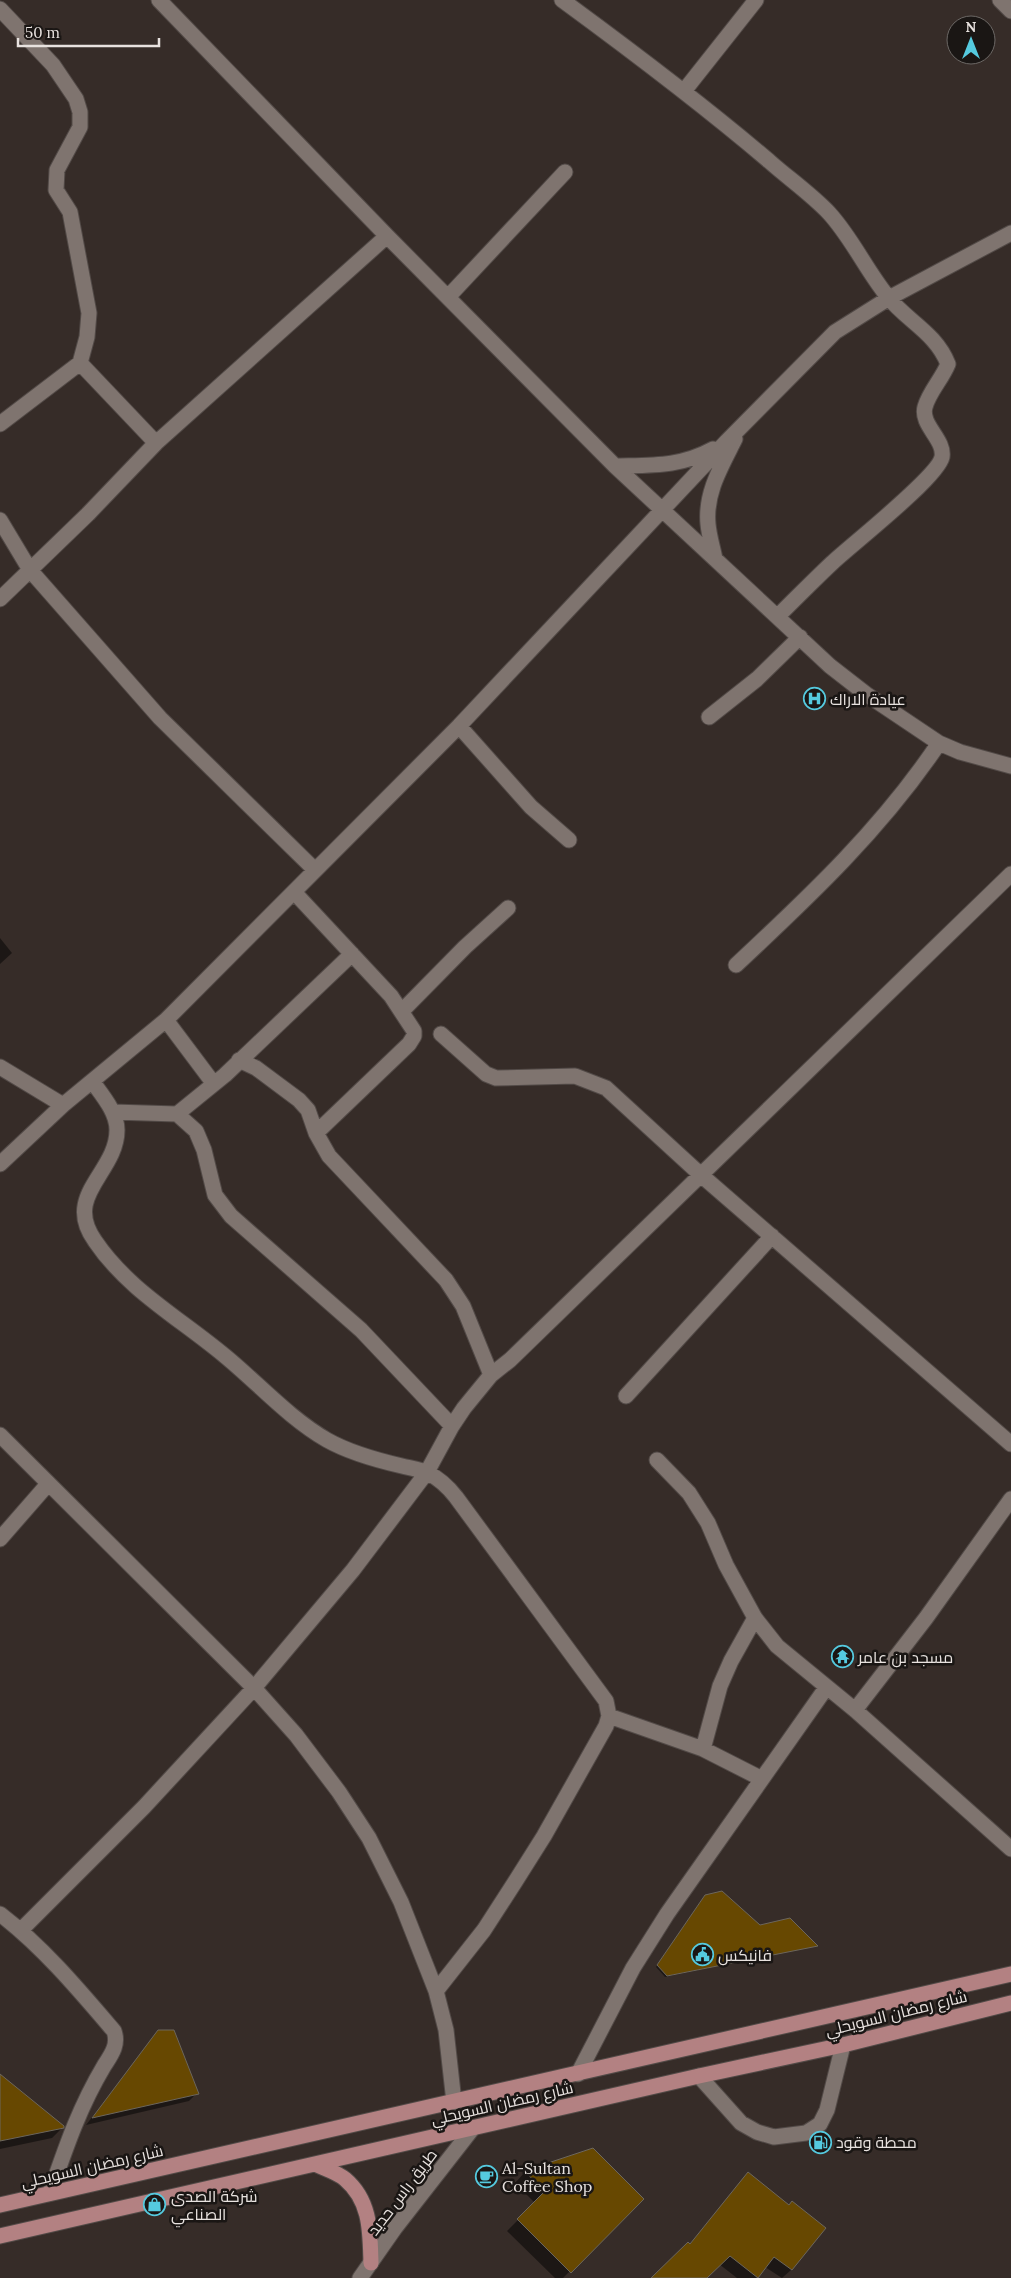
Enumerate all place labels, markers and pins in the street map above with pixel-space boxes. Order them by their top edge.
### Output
hospital icon: عيادة الاراك [802,687,826,711]
place label: عيادة الاراك [830,689,906,709]
temple icon: مسجد بن عامر [830,1645,854,1669]
place label: مسجد بن عامر [857,1647,953,1668]
public building icon: فانيكس [690,1943,714,1967]
place label: فانيكس [718,1945,772,1966]
fuel station icon: محطة وقود [808,2130,832,2154]
place label: محطة وقود [836,2132,917,2152]
place label: Al-Sultan Coffee Shop [501,2158,592,2196]
cafe icon: Al-Sultan Coffee Shop [474,2165,498,2189]
place label: شركة الصدى الصناعي [171,2186,257,2228]
shop icon: شركة الصدى الصناعي [143,2193,167,2217]

